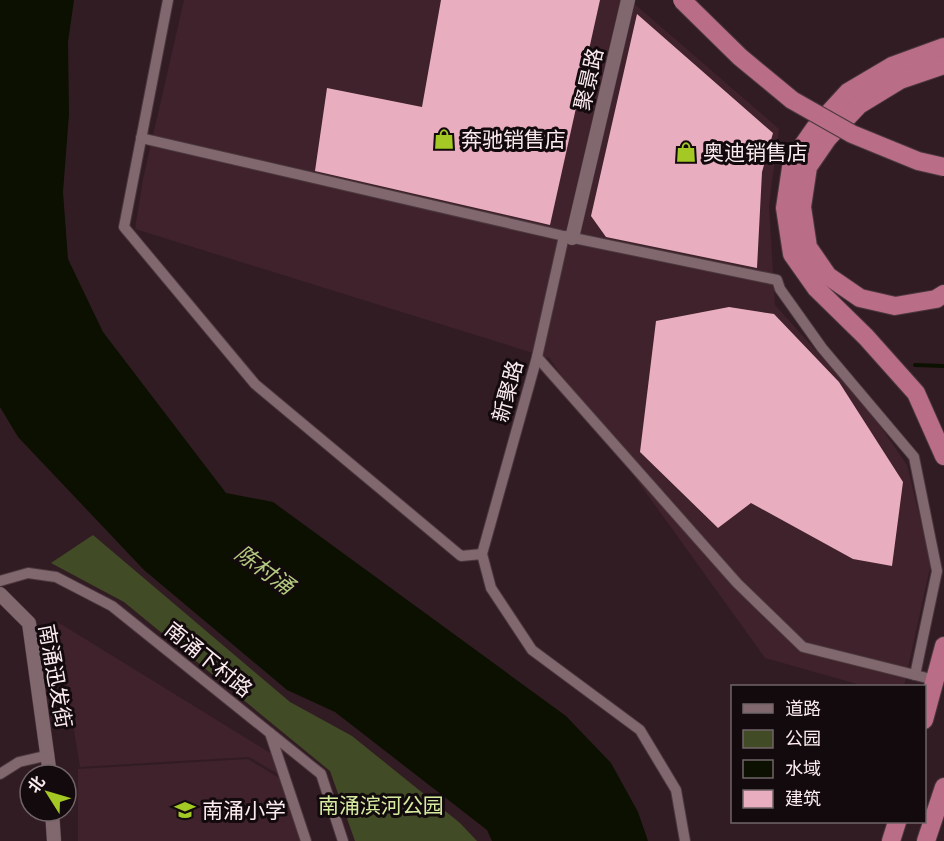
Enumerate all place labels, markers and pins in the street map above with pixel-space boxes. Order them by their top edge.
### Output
place label: 奔驰销售店 [461,126,566,152]
shop icon: 奔驰销售店 [432,127,456,151]
place label: 奥迪销售店 [703,139,808,165]
shop icon: 奥迪销售店 [674,140,698,164]
place label: 南涌小学 [202,797,286,823]
school or university icon: 南涌小学 [173,798,197,822]

